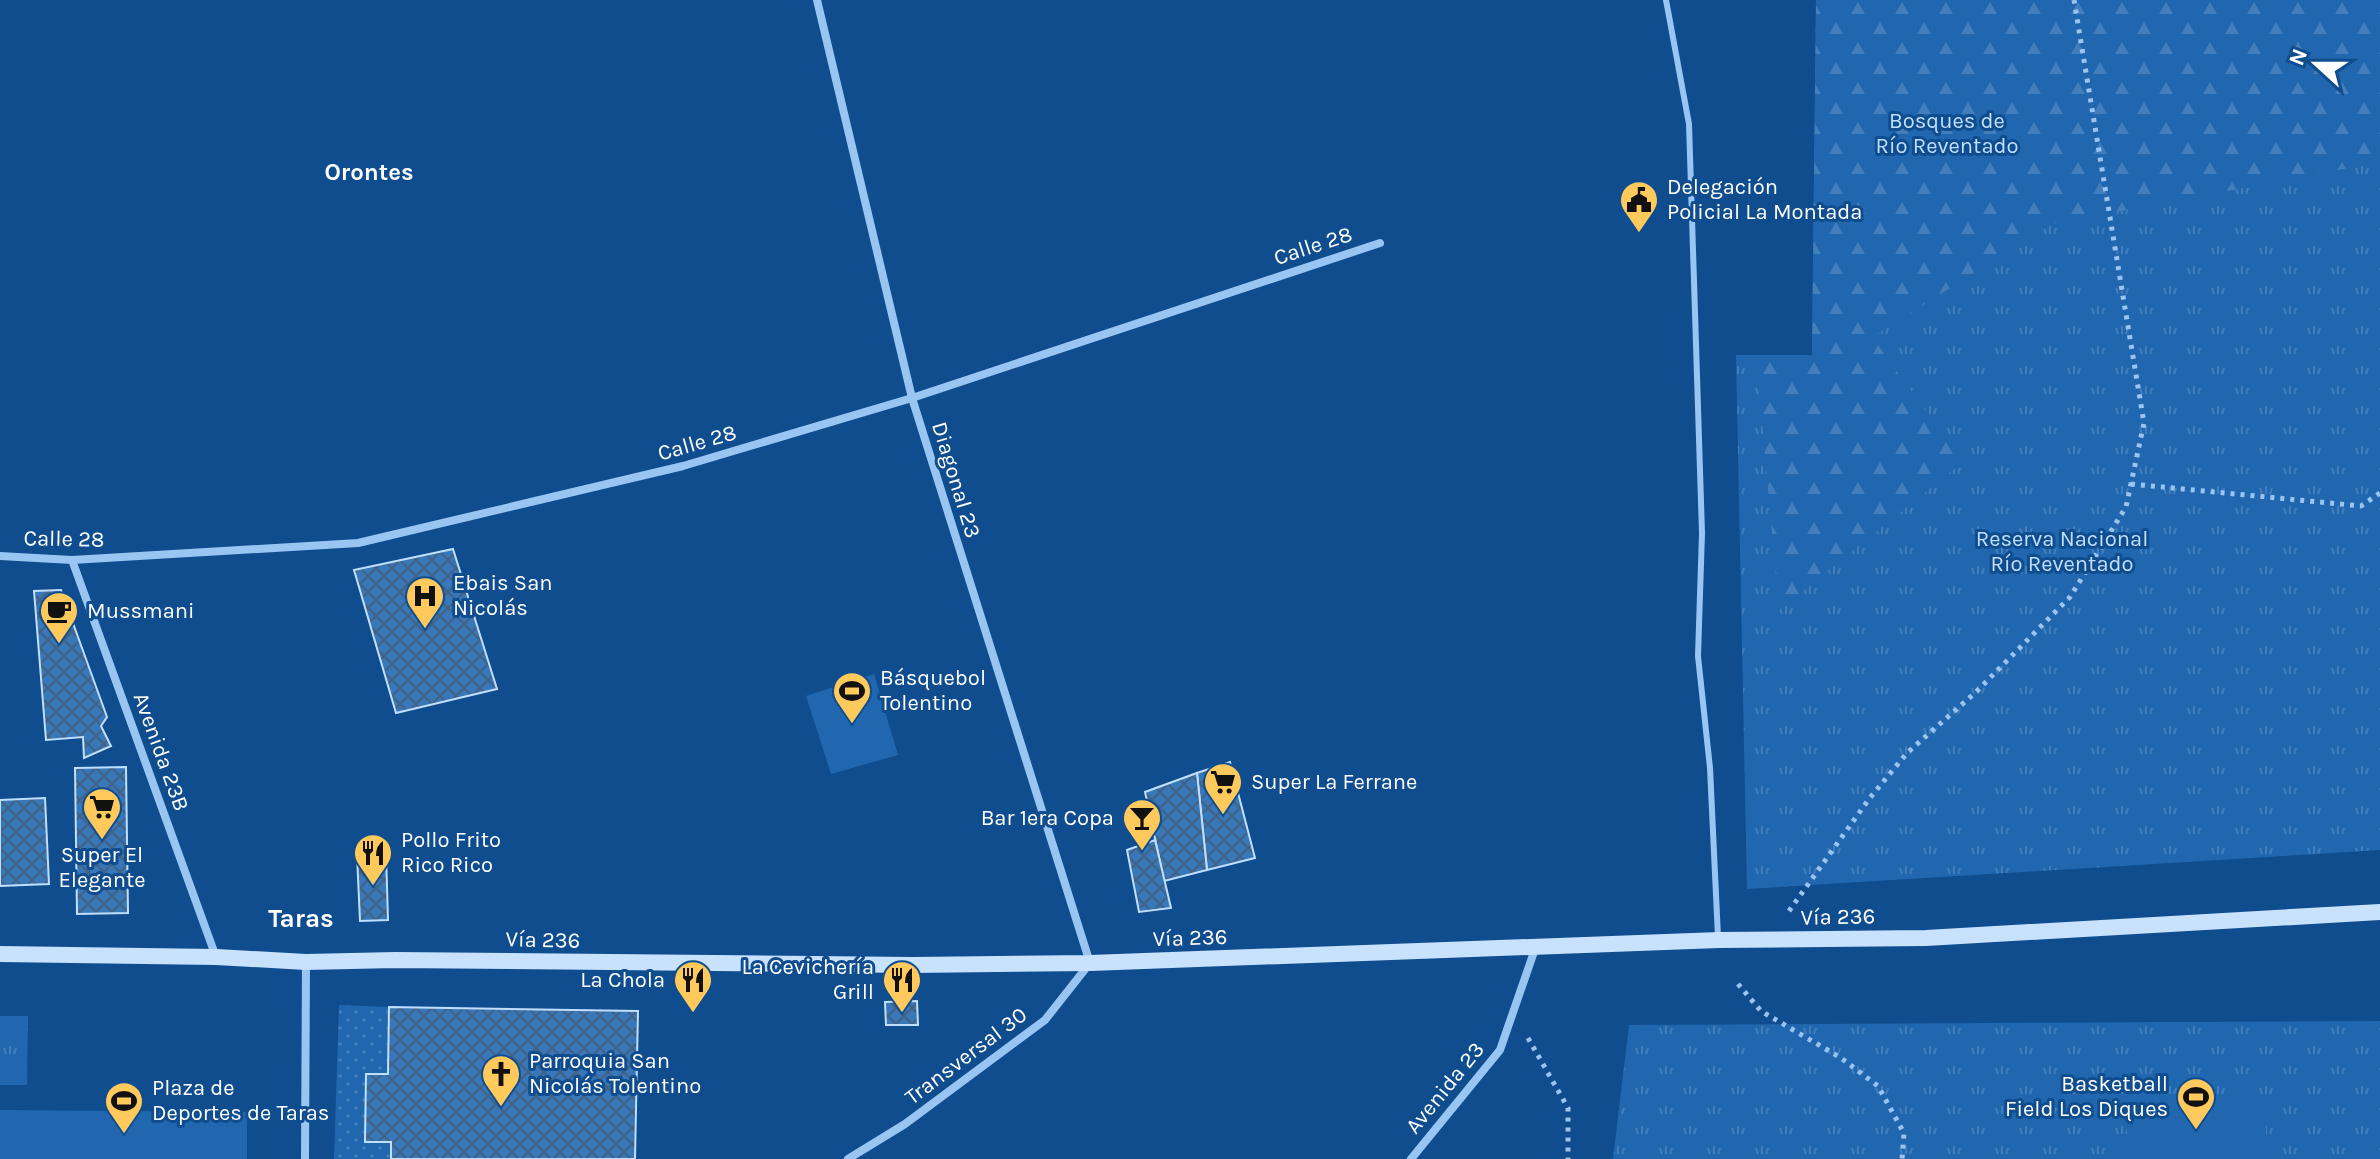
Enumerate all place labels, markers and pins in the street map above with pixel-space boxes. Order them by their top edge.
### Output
place label: Delegación Policial La Montada [1667,174,1862,225]
public building icon: Delegación Policial La Montada [1618,179,1660,234]
place label: Ebais San Nicolás [453,570,553,621]
hospital icon: Ebais San Nicolás [404,575,446,630]
cafe icon: Mussmani [38,590,80,645]
place label: Mussmani [87,598,195,624]
place label: Básquebol Tolentino [880,665,986,716]
sports icon: Básquebol Tolentino [831,670,873,725]
supermarket icon: Super La Ferrane [1202,761,1244,816]
place label: Super La Ferrane [1251,769,1417,795]
supermarket icon: Super El Elegante [81,786,123,841]
bar icon: Bar 1era Copa [1121,797,1163,852]
place label: Bar 1era Copa [981,805,1114,831]
place label: Pollo Frito Rico Rico [401,827,501,878]
restaurant icon: Pollo Frito Rico Rico [352,832,394,887]
place label: Super El Elegante [58,842,146,893]
place label: La Cevichería Grill [741,954,874,1005]
restaurant icon: La Chola [672,959,714,1014]
restaurant icon: La Cevichería Grill [881,959,923,1014]
place label: La Chola [580,967,665,993]
place label: Parroquia San Nicolás Tolentino [529,1048,701,1099]
church icon: Parroquia San Nicolás Tolentino [480,1053,522,1108]
place label: Basketball Field Los Diques [2005,1071,2168,1122]
place label: Plaza de Deportes de Taras [152,1075,329,1126]
sports icon: Basketball Field Los Diques [2175,1076,2217,1131]
sports icon: Plaza de Deportes de Taras [103,1080,145,1135]

